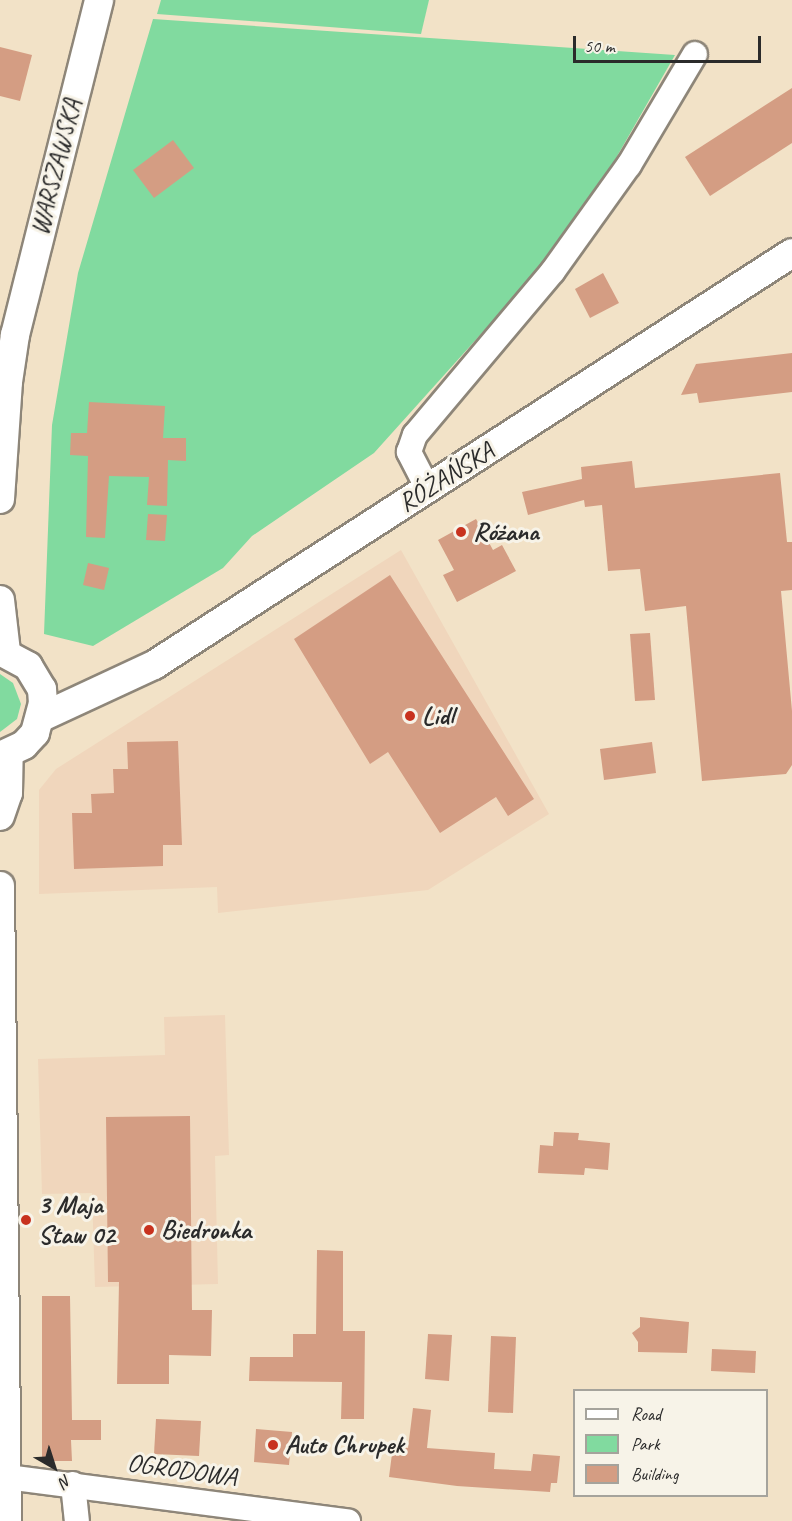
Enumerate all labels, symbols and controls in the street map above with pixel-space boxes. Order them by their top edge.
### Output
scale bar [576,24,764,62]
text: 50 m [584,35,615,57]
street label: WARSZAWSKA [24,96,88,238]
street label: RÓŻAŃSKA [392,435,500,519]
place label: Różana [473,516,539,548]
marker: Różana [454,525,468,539]
place label: Lidl [422,700,454,732]
marker: Lidl [403,709,417,723]
place label: 3 Maja Staw 02 [38,1189,115,1250]
marker: 3 Maja Staw 02 [19,1213,33,1227]
place label: Biedronka [161,1214,251,1246]
marker: Biedronka [142,1223,156,1237]
legend [573,1389,768,1497]
text: Road [631,1403,661,1425]
place label: Auto Chrupek [285,1429,404,1461]
text: Park [631,1433,660,1455]
north arrow [24,1437,84,1497]
marker: Auto Chrupek [266,1438,280,1452]
street label: OGRODOWA [125,1447,239,1493]
text: Building [631,1463,678,1485]
text: N [55,1470,75,1492]

